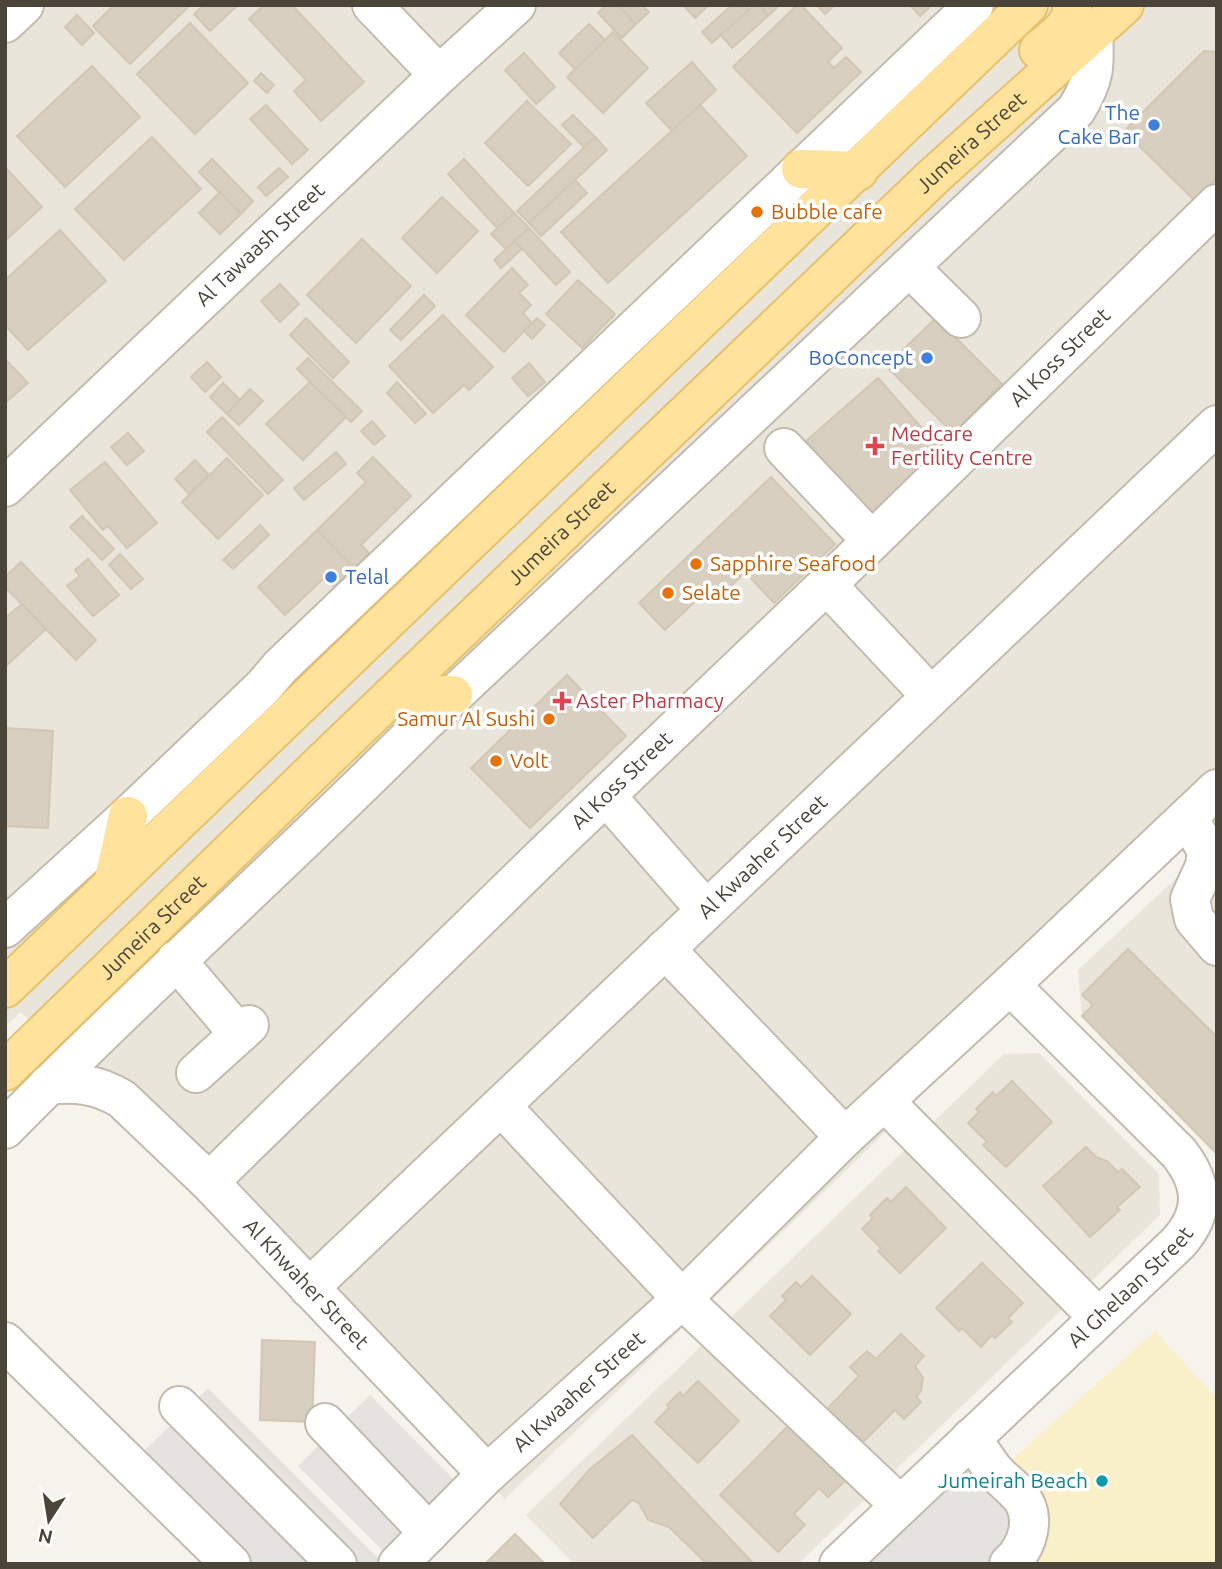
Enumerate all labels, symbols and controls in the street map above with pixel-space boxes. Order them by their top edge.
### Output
street label: Jumeira Street [911,86,1030,198]
place label: The Cake Bar [1058,100,1140,148]
marker: The Cake Bar [1146,117,1162,133]
street label: Al Tawaash Street [190,177,329,311]
place label: Bubble cafe [771,199,883,223]
marker: Bubble cafe [749,204,765,220]
street label: Al Koss Street [1004,302,1114,411]
place label: BoConcept [808,345,913,369]
marker: BoConcept [919,350,935,366]
place label: Medcare Fertility Centre [891,421,1033,469]
marker: Medcare Fertility Centre [865,436,885,456]
street label: Jumeira Street [502,475,619,589]
place label: Sapphire Seafood [710,551,876,575]
marker: Sapphire Seafood [688,556,704,572]
place label: Telal [345,564,389,588]
marker: Telal [323,569,339,585]
place label: Selate [682,580,741,604]
marker: Selate [660,585,676,601]
place label: Aster Pharmacy [576,688,724,712]
marker: Aster Pharmacy [554,693,570,709]
place label: Samur Al Sushi [397,706,535,730]
marker: Samur Al Sushi [541,711,557,727]
street label: Al Koss Street [566,726,677,833]
place label: Volt [510,748,549,772]
marker: Volt [488,753,504,769]
street label: Al Kwaaher Street [693,789,832,923]
street label: Jumeira Street [94,869,210,984]
street label: Al Khwaher Street [239,1213,374,1354]
street label: Al Ghelaan Street [1062,1222,1198,1352]
street label: Al Kwaaher Street [507,1325,649,1456]
place label: Jumeirah Beach [938,1468,1088,1492]
marker: Jumeirah Beach [1094,1473,1110,1489]
north arrow [14,1485,84,1555]
text: N [36,1524,55,1549]

